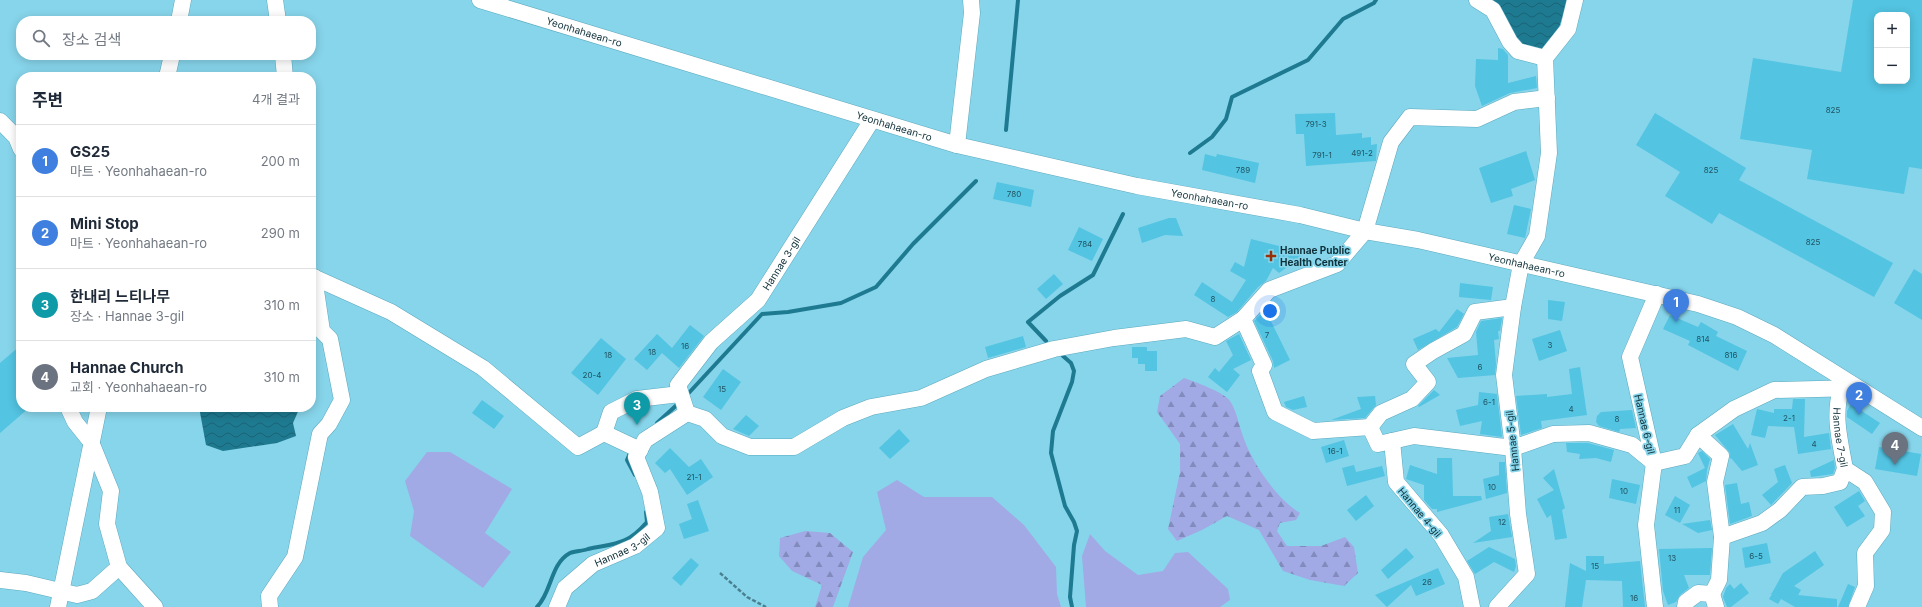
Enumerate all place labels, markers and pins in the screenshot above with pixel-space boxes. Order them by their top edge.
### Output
place label: Hannae Public Health Center [1280,244,1350,268]
marker: Hannae Public Health Center [1265,250,1277,262]
pin: 1 [1663,289,1689,322]
pin: 2 [1846,382,1872,415]
pin: 3 [624,392,650,425]
pin: 4 [1882,432,1908,465]

